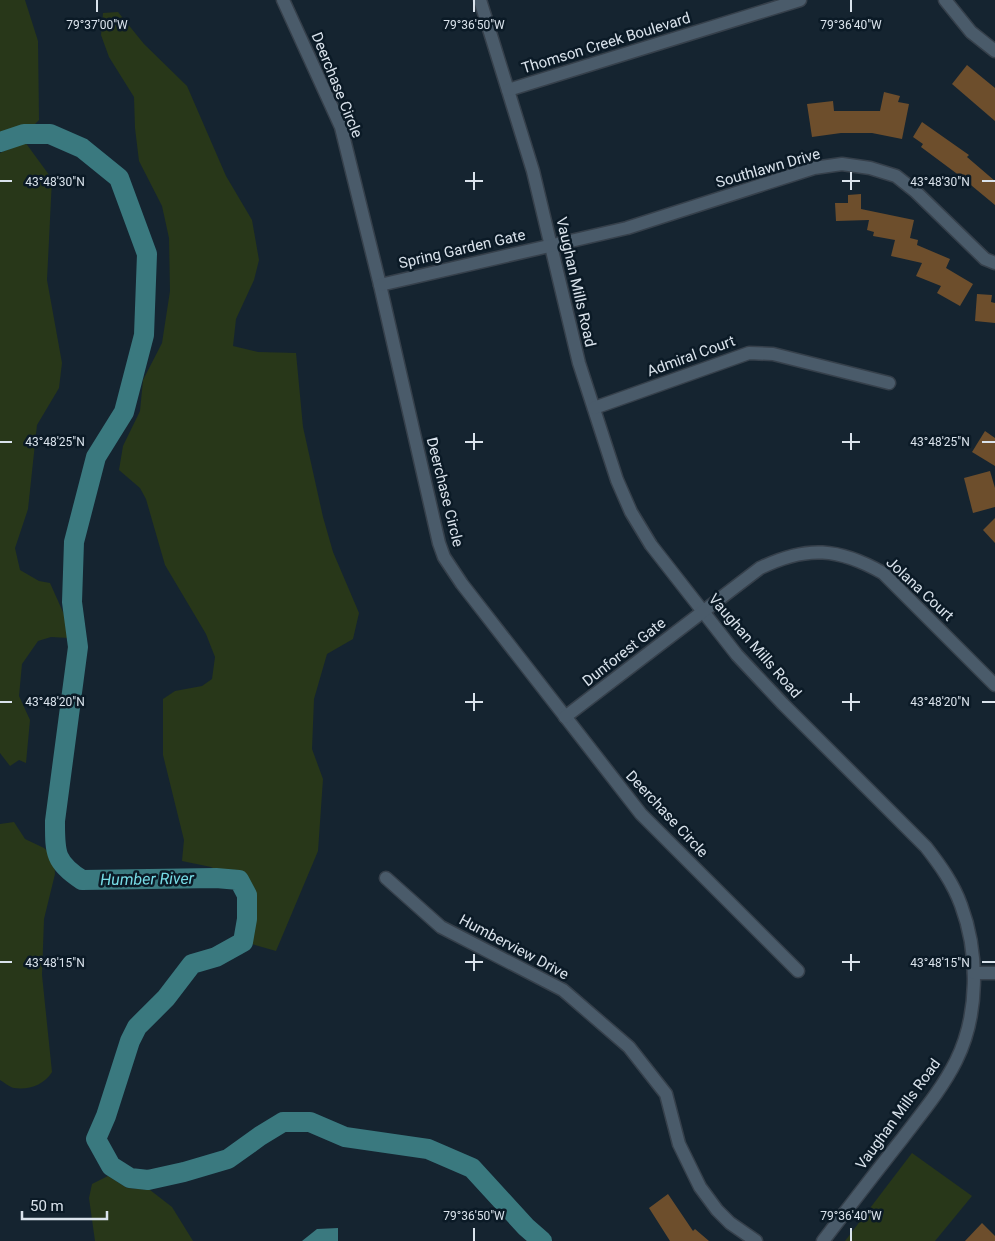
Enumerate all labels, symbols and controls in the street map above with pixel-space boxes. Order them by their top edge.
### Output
street label: Thomson Creek Boulevard [519,9,693,77]
text: 79°37'00"W [66,18,128,32]
text: 79°36'50"W [443,18,505,32]
text: 79°36'40"W [820,18,882,32]
street label: Deerchase Circle [308,30,366,140]
street label: Southlawn Drive [714,144,822,191]
text: 43°48'30"N [25,175,85,189]
text: 43°48'30"N [910,175,970,189]
street label: Vaughan Mills Road [552,215,600,349]
street label: Spring Garden Gate [397,226,527,272]
street label: Admiral Court [645,332,738,380]
text: 43°48'25"N [25,435,85,449]
street label: Deerchase Circle [423,435,467,549]
text: 43°48'25"N [910,435,970,449]
street label: Jolana Court [883,553,958,625]
street label: Vaughan Mills Road [705,590,805,702]
street label: Dunforest Gate [579,614,669,690]
text: 43°48'20"N [25,695,85,709]
text: 43°48'20"N [910,695,970,709]
street label: Deerchase Circle [622,767,712,861]
water label: Humber River [100,869,195,889]
street label: Humberview Drive [456,911,572,983]
text: 43°48'15"N [25,956,85,970]
text: 43°48'15"N [910,956,970,970]
street label: Vaughan Mills Road [852,1055,944,1173]
scale bar [22,1188,108,1220]
text: 50 m [30,1197,64,1215]
text: 79°36'50"W [443,1209,505,1223]
text: 79°36'40"W [820,1209,882,1223]

